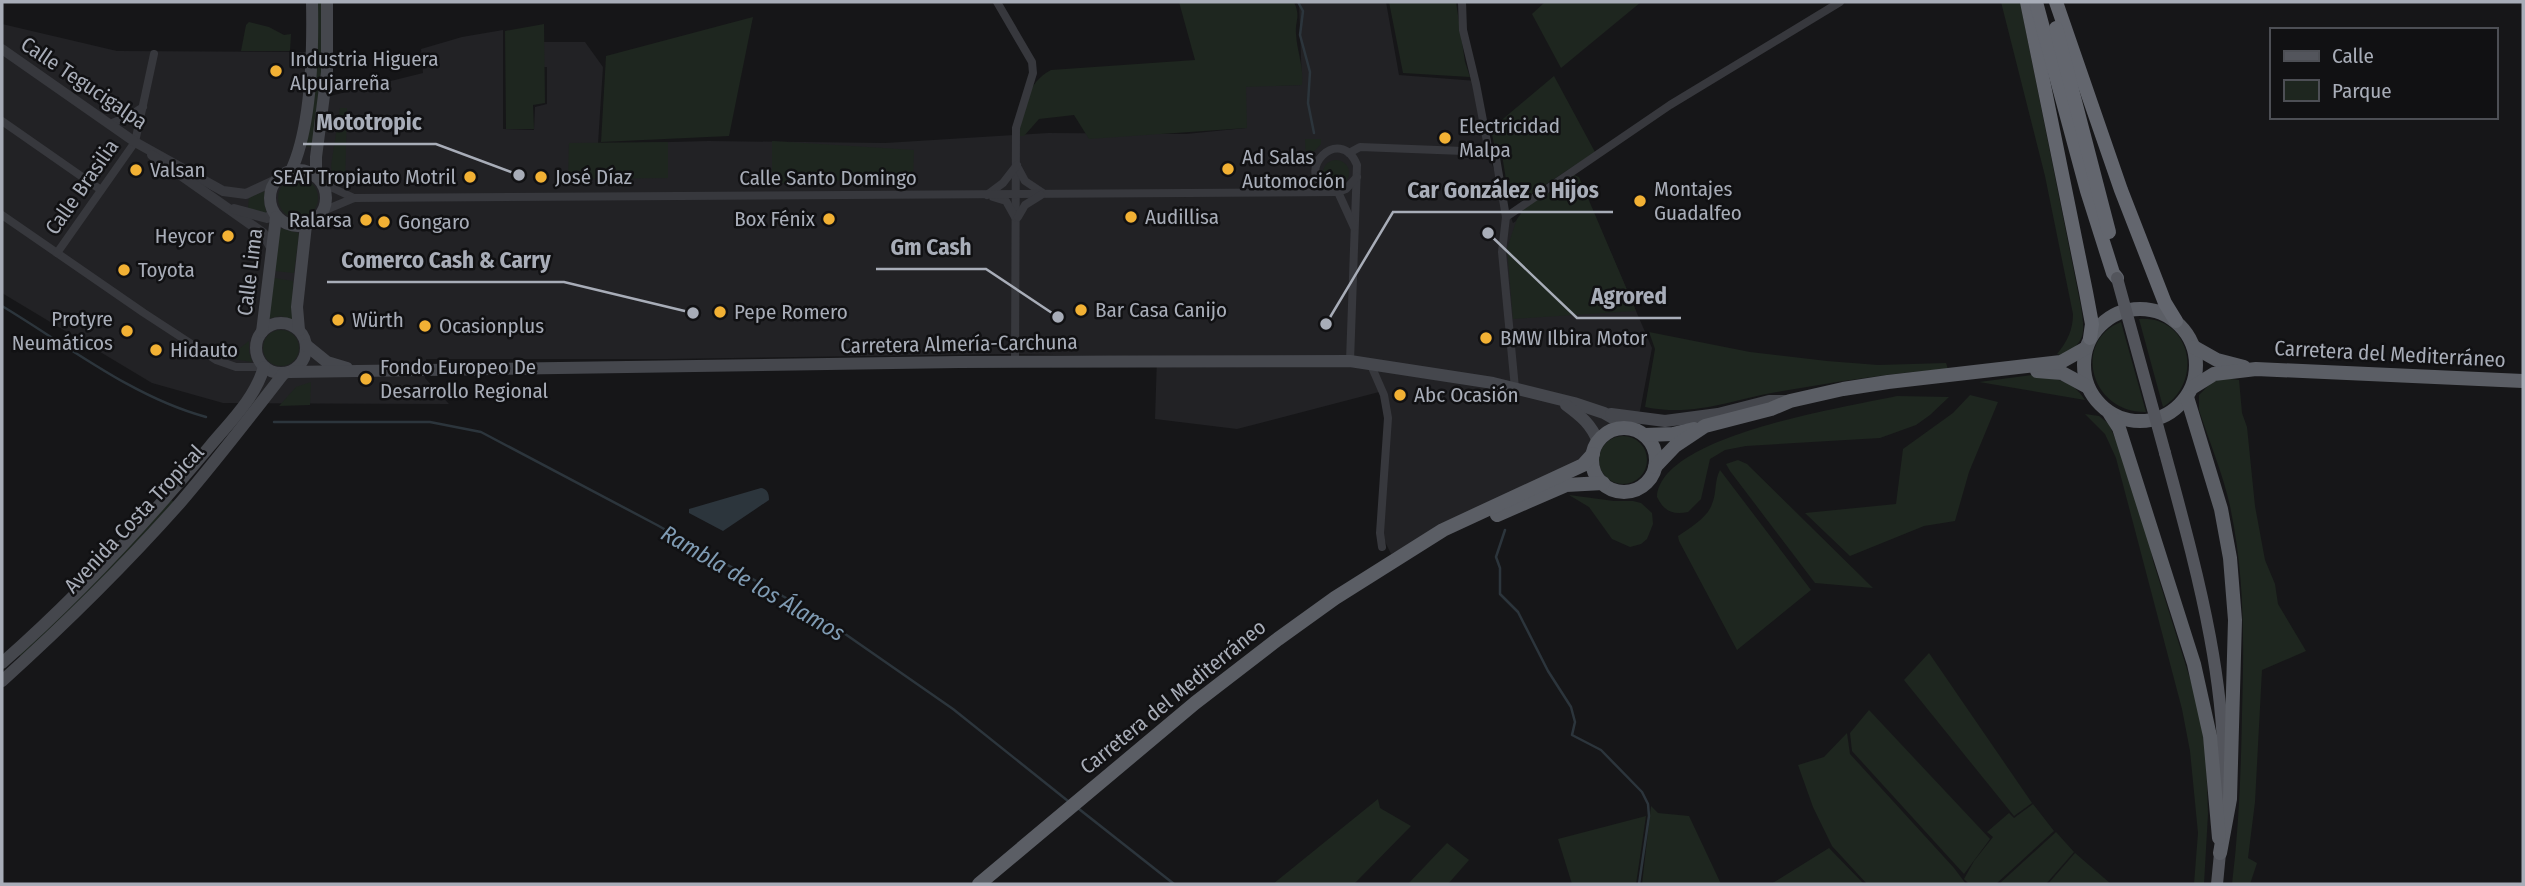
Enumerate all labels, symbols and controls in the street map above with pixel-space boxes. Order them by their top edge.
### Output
legend [2270,28,2497,119]
street label: Calle Tegucigalpa [16,31,152,135]
text: Calle [2332,43,2374,69]
place label: Industria Higuera Alpujarreña [290,46,439,96]
marker: Industria Higuera Alpujarreña [268,63,284,79]
text: Parque [2332,78,2392,104]
callout: Mototropic [303,100,436,144]
text: Mototropic [316,108,422,136]
place label: Electricidad Malpa [1459,113,1560,163]
marker: Electricidad Malpa [1437,130,1453,146]
street label: Calle Brasilia [40,134,124,240]
place label: Ad Salas Automoción [1242,144,1345,194]
place label: Valsan [150,157,206,183]
marker: Ad Salas Automoción [1220,161,1236,177]
marker: Valsan [128,162,144,178]
place label: SEAT Tropiauto Motril [273,164,456,190]
place label: José Díaz [555,164,632,190]
street label: Calle Santo Domingo [739,165,917,191]
callout: Car González e Hijos [1393,168,1613,212]
marker: SEAT Tropiauto Motril [462,169,478,185]
marker: José Díaz [533,169,549,185]
text: Car González e Hijos [1407,176,1599,204]
place label: Montajes Guadalfeo [1654,176,1742,226]
marker: Montajes Guadalfeo [1632,193,1648,209]
place label: Audillisa [1145,204,1219,230]
place label: Box Fénix [734,206,816,232]
place label: Ralarsa [289,207,352,233]
place label: Gongaro [398,209,470,235]
marker: Audillisa [1123,209,1139,225]
marker: Box Fénix [821,211,837,227]
marker: Ralarsa [358,212,374,228]
marker: Gongaro [376,214,392,230]
place label: Heycor [155,223,215,249]
callout: Gm Cash [876,225,986,269]
street label: Calle Lima [232,227,268,317]
marker: Heycor [220,228,236,244]
text: Gm Cash [890,233,972,261]
callout: Comerco Cash & Carry [327,238,564,282]
text: Comerco Cash & Carry [341,246,552,274]
place label: Toyota [138,257,195,283]
marker: Toyota [116,262,132,278]
callout: Agrored [1577,274,1681,318]
text: Agrored [1590,282,1667,310]
place label: Bar Casa Canijo [1095,297,1227,323]
place label: Pepe Romero [734,299,848,325]
marker: Bar Casa Canijo [1073,302,1089,318]
marker: Pepe Romero [712,304,728,320]
place label: Protyre Neumáticos [12,306,113,356]
place label: Würth [352,307,404,333]
marker: Würth [330,312,346,328]
place label: Ocasionplus [439,313,544,339]
marker: Ocasionplus [417,318,433,334]
marker: Protyre Neumáticos [119,323,135,339]
place label: BMW Ilbira Motor [1500,325,1648,351]
street label: Carretera Almería-Carchuna [840,329,1078,359]
marker: BMW Ilbira Motor [1478,330,1494,346]
street label: Carretera del Mediterráneo [2274,335,2506,373]
place label: Hidauto [170,337,238,363]
marker: Hidauto [148,342,164,358]
place label: Fondo Europeo De Desarrollo Regional [380,354,549,404]
marker: Fondo Europeo De Desarrollo Regional [358,371,374,387]
place label: Abc Ocasión [1414,382,1519,408]
marker: Abc Ocasión [1392,387,1408,403]
street label: Avenida Costa Tropical [59,439,210,599]
water label: Rambla de los Álamos [656,518,851,647]
street label: Carretera del Mediterráneo [1075,614,1271,780]

